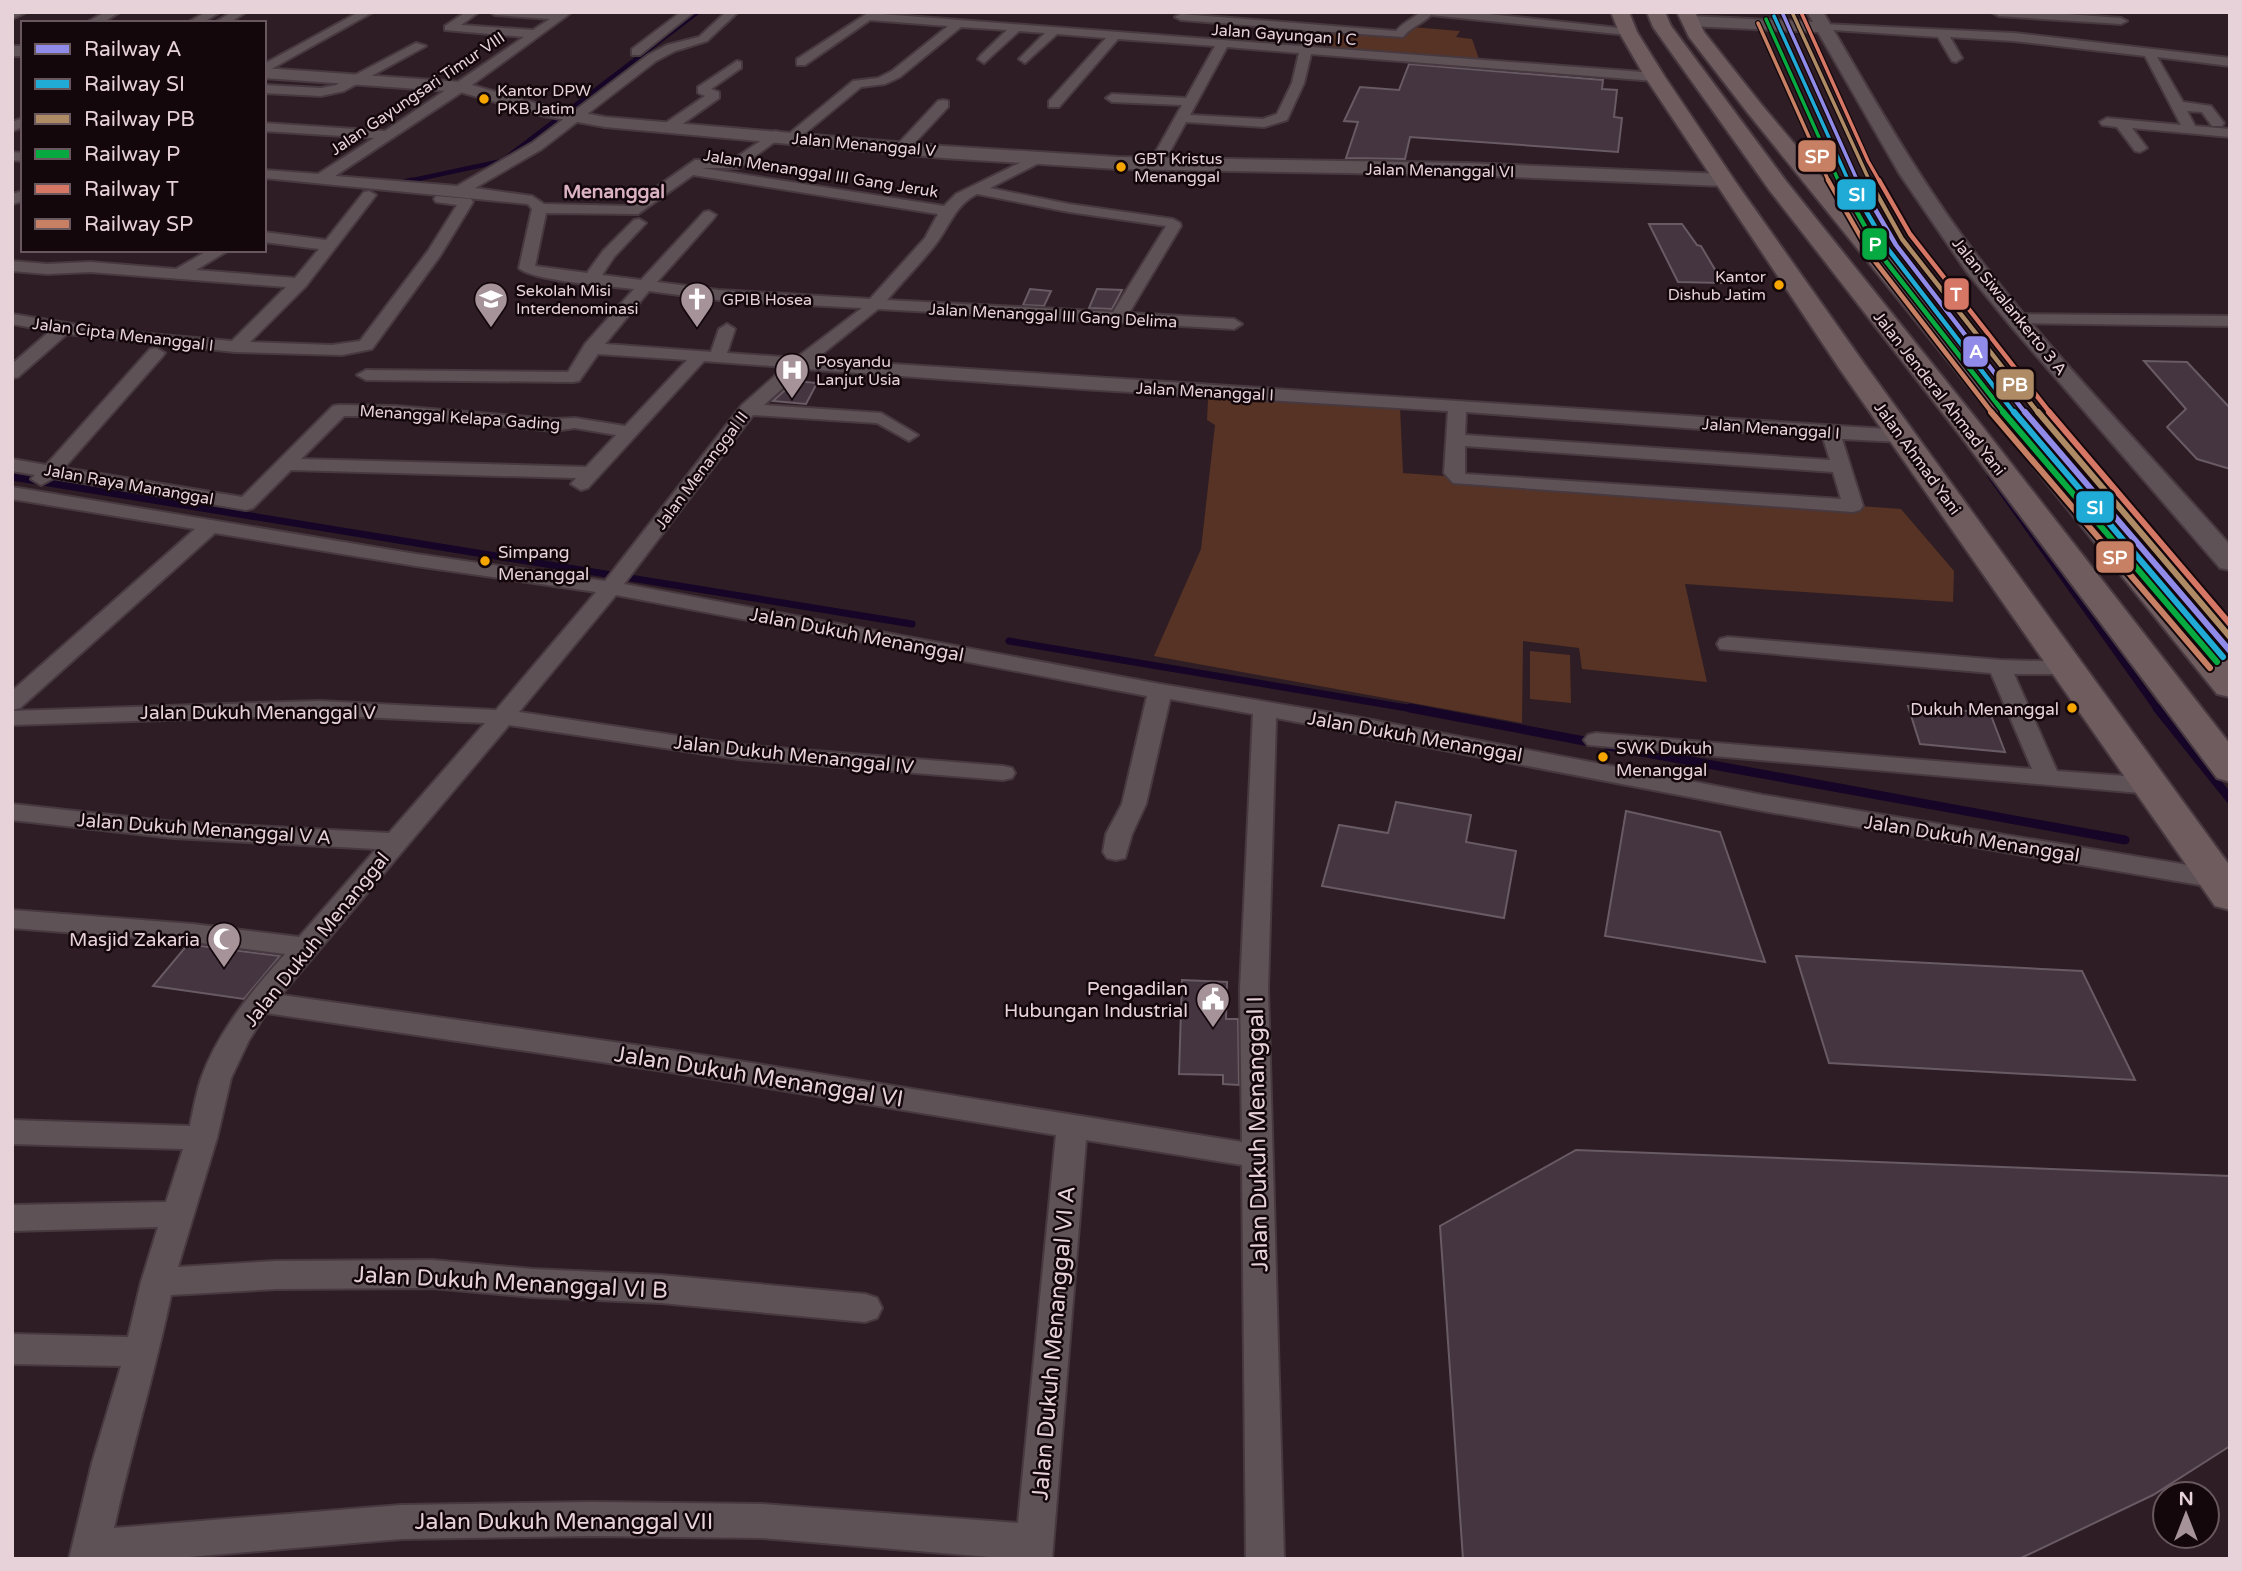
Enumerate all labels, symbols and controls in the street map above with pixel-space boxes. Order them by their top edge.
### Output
street label: Jalan Gayungan I C [1211,20,1357,50]
legend [21,21,266,252]
street label: Jalan Gayungsari Timur VIII [326,28,509,160]
text: Railway A [84,37,182,62]
text: Railway SI [84,72,185,97]
place label: Kantor DPW PKB Jatim [497,81,591,119]
marker: Kantor DPW PKB Jatim [477,92,491,106]
text: Railway PB [84,107,195,132]
street label: Jalan Menanggal V [791,129,937,161]
line badge: SP [1797,139,1837,173]
text: Railway P [84,142,180,167]
street label: Jalan Menanggal III Gang Jeruk [702,146,940,202]
text: SP [1805,146,1829,168]
place label: GBT Kristus Menanggal [1134,149,1222,187]
marker: GBT Kristus Menanggal [1114,160,1128,174]
street label: Jalan Menanggal VI [1365,160,1515,182]
text: Railway T [84,177,179,202]
line badge: SI [1836,178,1877,211]
district label: Menanggal [563,181,665,204]
text: SI [1848,184,1866,206]
text: Railway SP [84,212,193,237]
line badge: P [1861,227,1888,261]
street label: Jalan Siwalankerto 3 A [1949,233,2071,379]
text: P [1869,234,1882,256]
place label: Kantor Dishub Jatim [1668,267,1767,305]
line badge: T [1943,277,1970,311]
marker: Kantor Dishub Jatim [1772,278,1786,292]
school or university icon: Sekolah Misi Interdenominasi [472,280,510,329]
church icon: GPIB Hosea [678,280,716,329]
place label: Sekolah Misi Interdenominasi [516,281,639,319]
text: T [1949,284,1962,306]
place label: GPIB Hosea [722,290,812,310]
street label: Jalan Menanggal III Gang Delima [928,300,1178,332]
street label: Jalan Jenderal Ahmad Yani [1869,307,2010,480]
street label: Jalan Cipta Menanggal I [31,314,215,356]
line badge: A [1962,335,1989,368]
hospital icon: Posyandu Lanjut Usia [773,351,811,400]
place label: Posyandu Lanjut Usia [816,352,901,390]
line badge: PB [1995,368,2035,401]
text: PB [2002,374,2028,396]
street label: Jalan Menanggal I [1136,378,1274,406]
street label: Jalan Ahmad Yani [1870,398,1965,519]
street label: Menanggal Kelapa Gading [359,401,561,435]
street label: Jalan Menanggal II [651,408,753,534]
street label: Jalan Menanggal I [1701,414,1840,444]
street label: Jalan Raya Mananggal [43,460,215,510]
line badge: SI [2075,490,2115,524]
text: SI [2086,497,2104,519]
line badge: SP [2095,540,2135,574]
place label: Simpang Menanggal [498,542,589,585]
text: SP [2103,547,2127,569]
marker: Simpang Menanggal [478,554,492,568]
street label: Jalan Dukuh Menanggal [748,603,966,667]
place label: Dukuh Menanggal [1910,699,2059,720]
marker: Dukuh Menanggal [2065,701,2079,715]
street label: Jalan Dukuh Menanggal V [140,702,376,724]
street label: Jalan Dukuh Menanggal [1306,707,1524,767]
street label: Jalan Dukuh Menanggal IV [673,731,915,779]
place label: SWK Dukuh Menanggal [1616,738,1712,781]
marker: SWK Dukuh Menanggal [1596,750,1610,764]
street label: Jalan Dukuh Menanggal V A [76,809,332,849]
street label: Jalan Dukuh Menanggal [1863,811,2081,867]
street label: Jalan Dukuh Menanggal [240,848,394,1031]
mosque icon: Masjid Zakaria [205,920,243,969]
place label: Masjid Zakaria [69,929,200,951]
place label: Pengadilan Hubungan Industrial [1004,978,1188,1022]
public building icon: Pengadilan Hubungan Industrial [1194,980,1232,1029]
street label: Jalan Dukuh Menanggal I [1242,996,1274,1272]
street label: Jalan Dukuh Menanggal VI [612,1040,905,1114]
street label: Jalan Dukuh Menanggal VI A [1026,1185,1082,1501]
street label: Jalan Dukuh Menanggal VI B [354,1261,668,1305]
north arrow [2151,1480,2221,1550]
text: N [2178,1488,2194,1510]
street label: Jalan Dukuh Menanggal VII [415,1508,713,1536]

